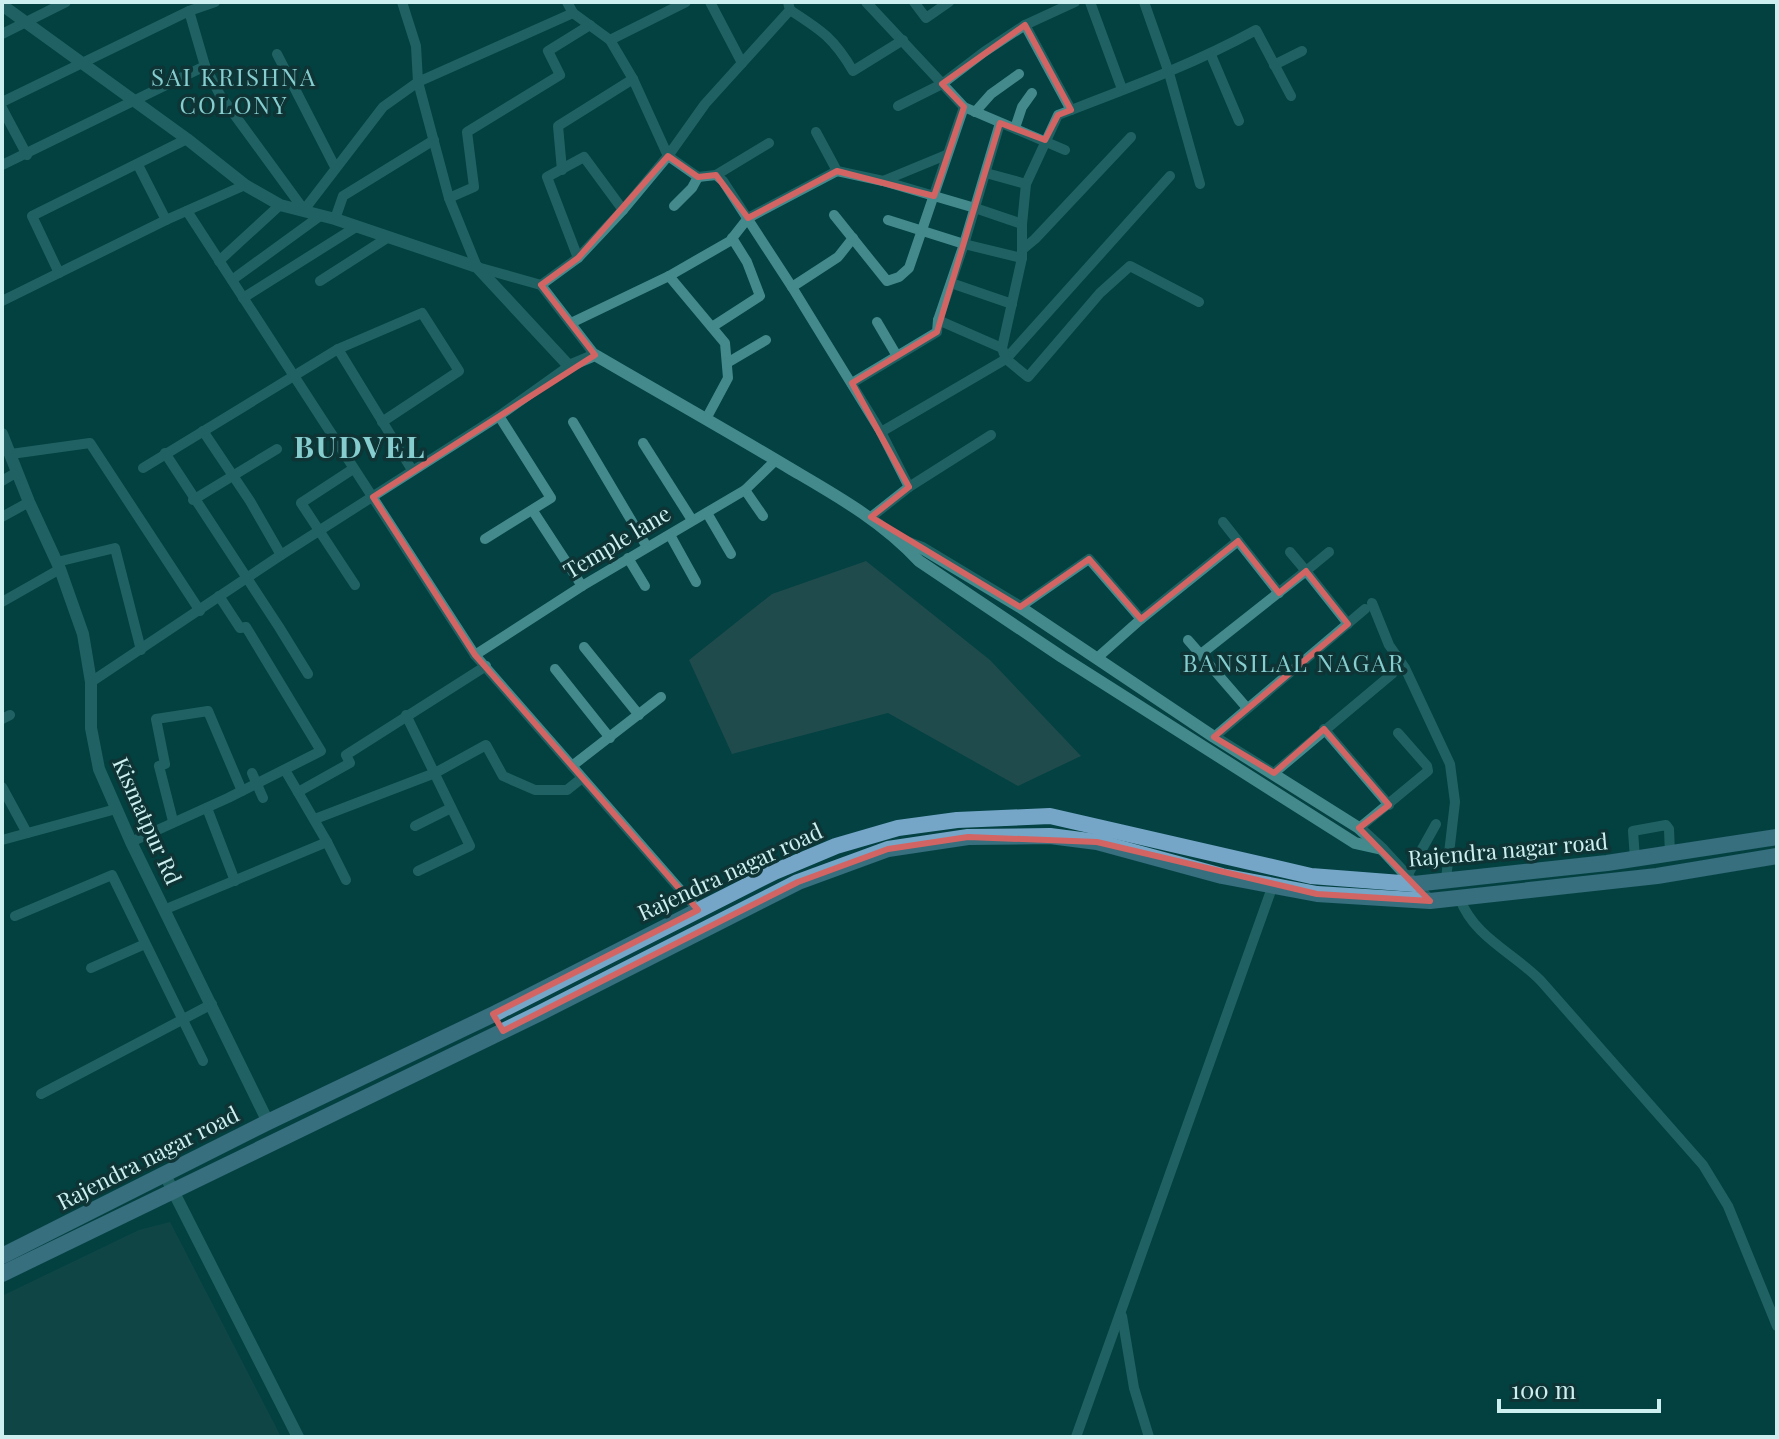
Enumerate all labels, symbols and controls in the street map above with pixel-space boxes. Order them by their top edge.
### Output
district label: SAI KRISHNA COLONY [151,60,317,120]
district label: BUDVEL [294,426,426,466]
street label: Temple lane [557,497,676,585]
district label: BANSILAL NAGAR [1182,646,1406,678]
street label: Kismatpur Rd [106,752,189,889]
street label: Rajendra nagar road [632,815,827,927]
street label: Rajendra nagar road [1407,825,1609,873]
street label: Rajendra nagar road [51,1098,244,1216]
scale bar [1499,1363,1659,1413]
text: 100 m [1511,1373,1576,1405]

